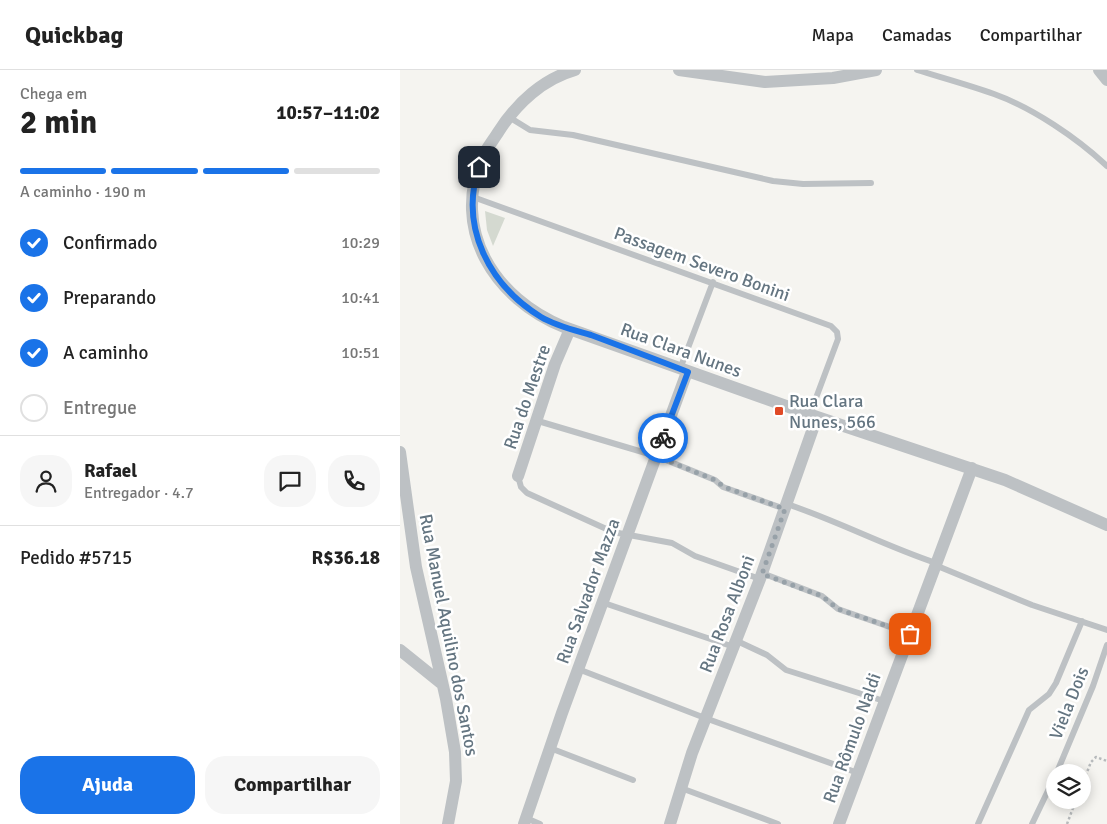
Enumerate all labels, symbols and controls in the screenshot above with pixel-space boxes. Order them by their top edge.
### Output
text: Quickbag [25,20,123,50]
text: Mapa [812,24,854,46]
text: Camadas [882,24,952,46]
text: Compartilhar [980,24,1082,46]
text: Chega em [20,84,87,104]
text: 10:57–11:02 [276,101,380,125]
text: 2 min [20,103,97,142]
pin [458,146,500,188]
icon: home [465,153,493,181]
text: A caminho · 190 m [20,182,146,202]
street label: Passagem Severo Bonini [611,222,793,306]
icon: check [20,229,48,257]
text: Confirmado [63,231,157,255]
text: 10:29 [341,233,380,253]
icon: check [20,284,48,312]
text: Preparando [63,286,156,310]
text: 10:41 [341,288,380,308]
street label: Rua Clara Nunes [618,318,745,382]
icon: check [20,339,48,367]
text: A caminho [63,341,148,365]
street label: Rua do Mestre [499,342,555,452]
text: 10:51 [341,343,380,363]
place label: Rua Clara Nunes, 566 [789,390,876,433]
text: Entregue [63,396,137,420]
marker: Rua Clara Nunes, 566 [773,405,785,417]
courier [638,413,688,463]
icon: bike [649,424,677,452]
button: person [20,455,72,507]
button: chat [264,455,316,507]
button: phone [328,455,380,507]
text: Rafael [84,459,137,483]
text: Entregador · 4.7 [84,483,194,503]
street label: Rua Manuel Aquilino dos Santos [415,512,483,758]
street label: Rua Salvador Mazza [551,515,625,667]
text: Pedido #5715 [20,546,132,570]
text: R$36.18 [312,546,380,570]
street label: Rua Rosa Alboni [695,552,759,676]
pin [889,613,931,655]
icon: bag [896,620,924,648]
street label: Viela Dois [1044,663,1094,743]
street label: Rua Rômulo Naldi [818,670,886,806]
button: Ajuda [20,756,195,814]
button: Compartilhar [205,756,380,814]
map controls [1046,764,1091,809]
button: layers [1046,764,1091,809]

